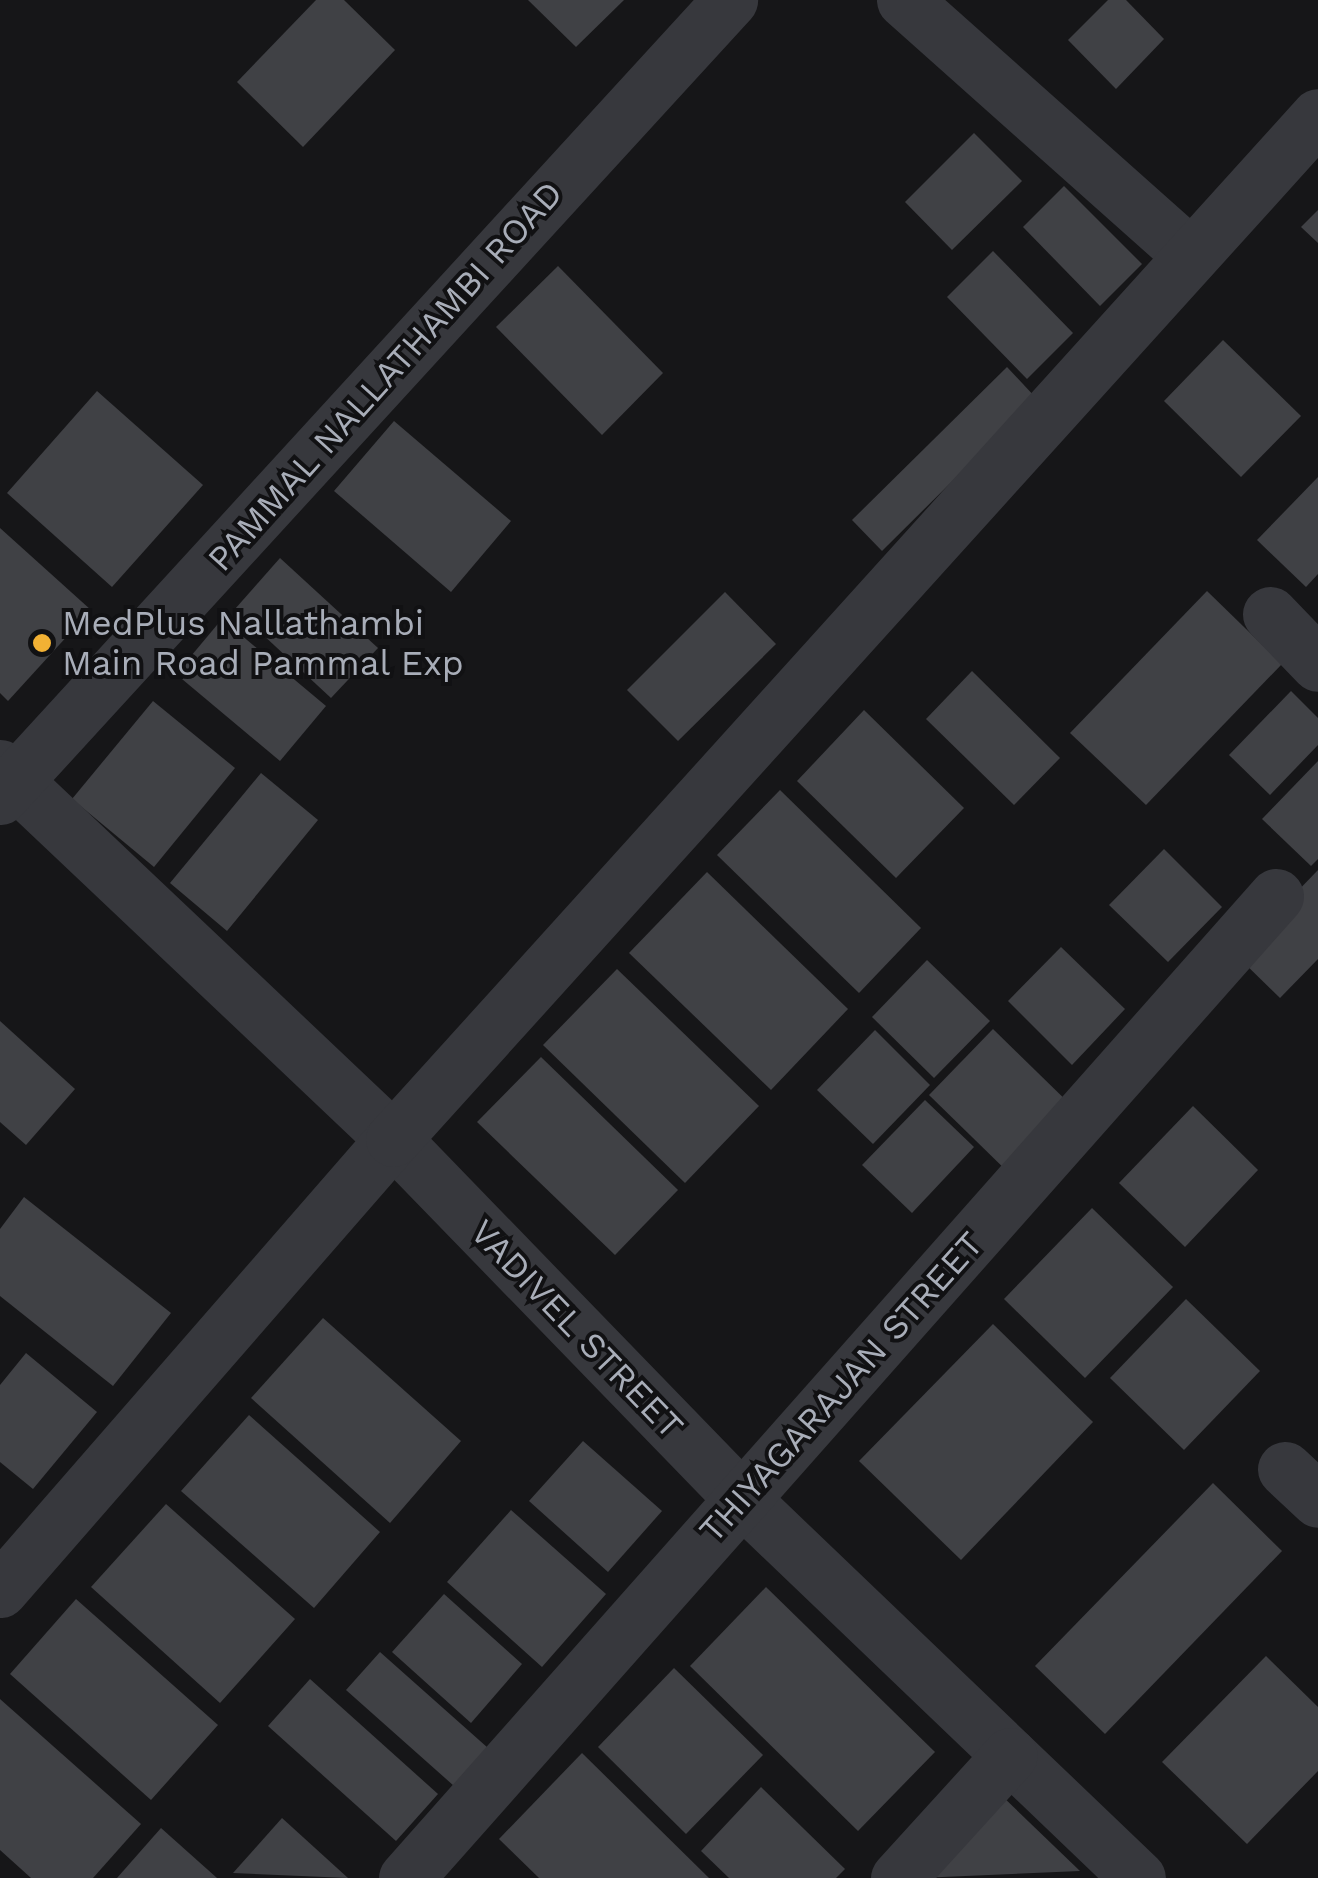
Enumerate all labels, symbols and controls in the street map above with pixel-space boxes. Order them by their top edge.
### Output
street label: PAMMAL NALLATHAMBI ROAD [198,172,572,580]
place label: MedPlus Nallathambi Main Road Pammal Exp [62,602,465,684]
marker: MedPlus Nallathambi Main Road Pammal Exp [31,632,53,654]
street label: VADIVEL STREET [462,1211,692,1447]
street label: THIYAGARAJAN STREET [690,1223,992,1551]

